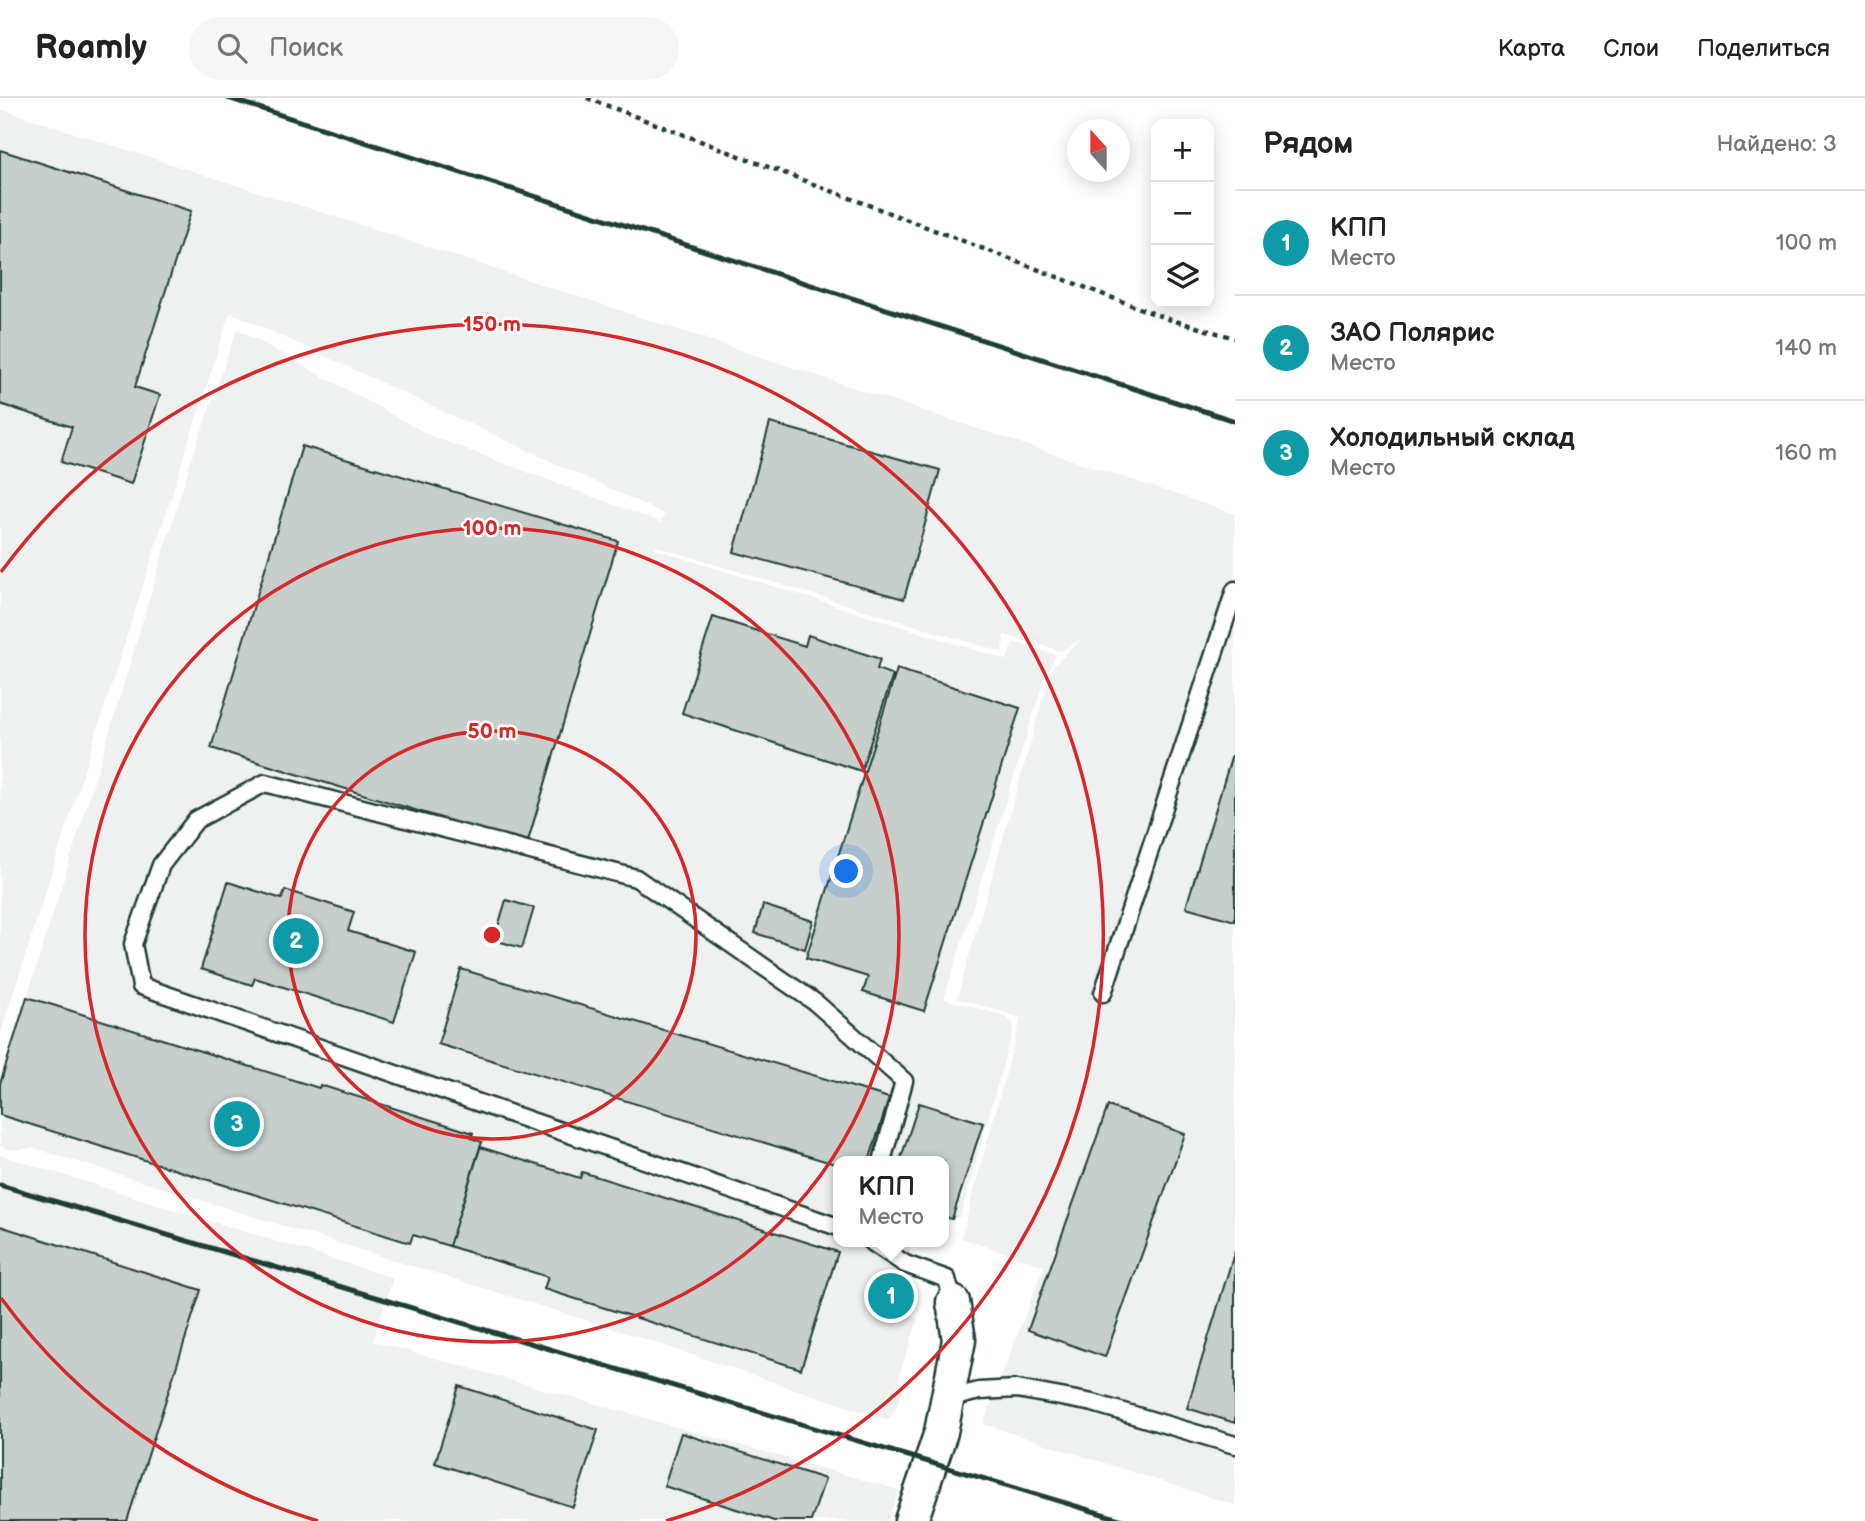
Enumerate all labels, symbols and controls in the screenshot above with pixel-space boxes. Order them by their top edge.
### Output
search box [189,17,679,80]
text: Roamly [35,28,147,68]
icon: search [213,29,251,67]
text: Поиск [269,33,343,64]
text: Карта [1498,34,1565,63]
text: Слои [1603,34,1659,63]
text: Поделиться [1697,34,1830,63]
north arrow [1067,119,1130,182]
map controls [1151,119,1214,308]
button: + [1151,119,1214,182]
text: Рядом [1263,126,1353,162]
text: Найдено: 3 [1716,130,1837,158]
button: − [1151,182,1214,245]
text: КПП [1330,213,1387,244]
text: 1 [1281,229,1291,257]
text: 100 m [1776,229,1837,257]
text: Место [1330,244,1396,272]
button: layers [1151,245,1214,308]
text: 150 m [463,312,521,337]
text: ЗАО Полярис [1330,318,1495,349]
text: 2 [1279,334,1293,362]
text: 140 m [1775,334,1837,362]
text: Место [1330,349,1396,377]
text: Холодильный склад [1330,423,1574,454]
text: 3 [1279,439,1293,467]
text: 160 m [1775,439,1837,467]
text: Место [1330,454,1396,482]
text: 100 m [463,516,521,541]
text: 50 m [468,719,516,744]
your location [829,854,863,888]
pin: 2 [273,915,319,967]
centre of rings [480,923,504,947]
pin: 3 [214,1098,260,1150]
popup [833,1156,949,1247]
text: КПП [858,1172,915,1203]
text: Место [858,1203,924,1231]
pin: 1 [868,1270,914,1322]

